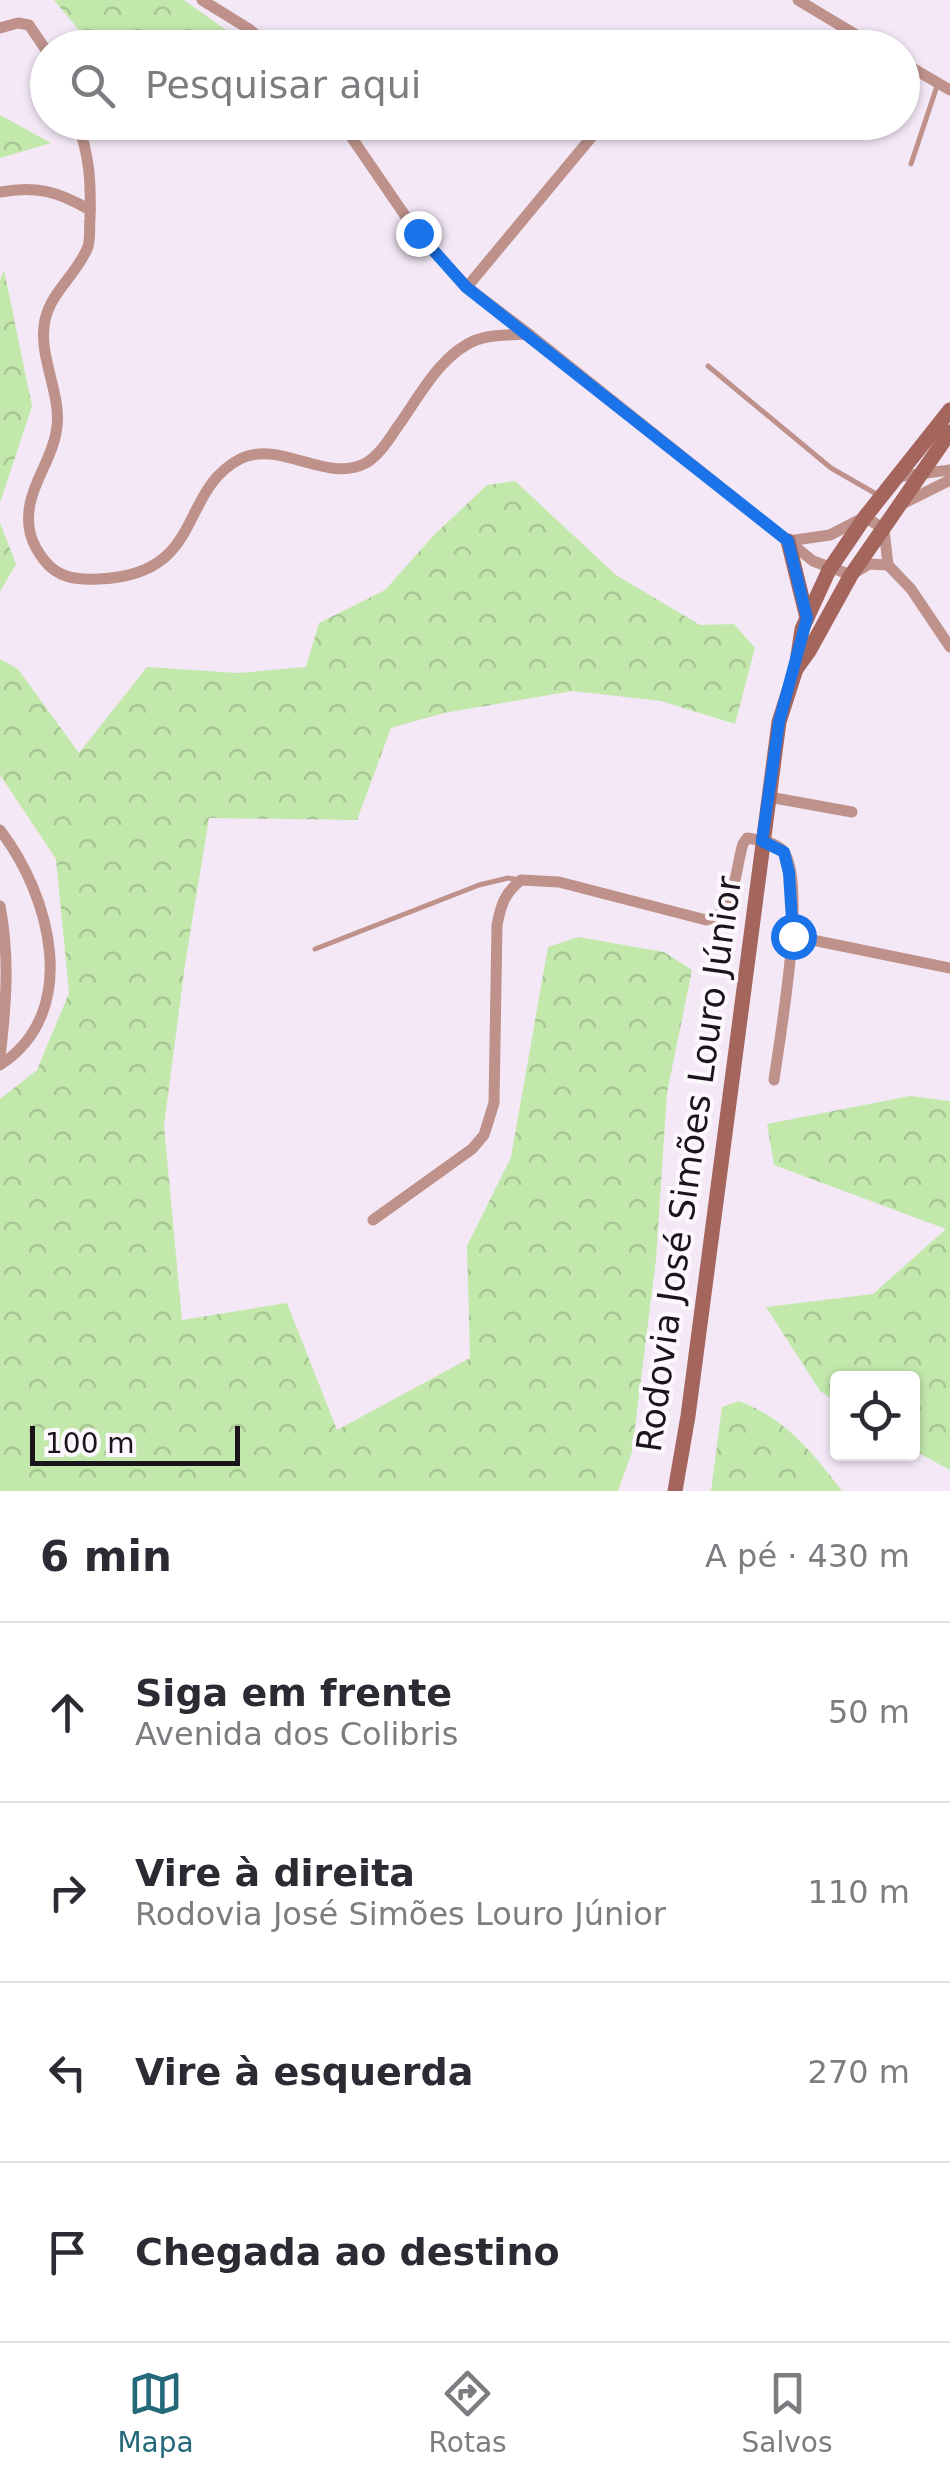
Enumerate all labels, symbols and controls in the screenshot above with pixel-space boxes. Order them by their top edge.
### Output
search box [30,30,920,140]
icon: search [65,58,120,113]
text: Pesquisar aqui [145,63,421,107]
route end [396,211,442,257]
street label: Rodovia José Simões Louro Júnior [629,873,749,1454]
route start [771,914,817,960]
map controls [830,1371,920,1461]
button: locate [830,1371,920,1461]
scale bar [30,1421,240,1466]
text: 100 m [45,1427,135,1460]
text: 6 min [40,1532,172,1581]
text: A pé · 430 m [705,1537,910,1575]
text: Siga em frente [135,1671,452,1715]
icon: ahead [40,1685,95,1740]
text: 50 m [828,1693,910,1731]
text: Avenida dos Colibris [135,1715,458,1753]
text: Vire à direita [135,1851,415,1895]
icon: right [40,1865,95,1920]
text: 110 m [808,1873,910,1911]
text: Rodovia José Simões Louro Júnior [135,1895,666,1933]
icon: left [40,2045,95,2100]
text: Vire à esquerda [135,2050,473,2094]
text: 270 m [808,2053,910,2091]
icon: arrive [40,2225,95,2280]
text: Chegada ao destino [135,2230,560,2274]
tab: Mapa [117,2366,194,2459]
tab: Rotas [429,2366,507,2459]
tab: Salvos [742,2366,833,2459]

